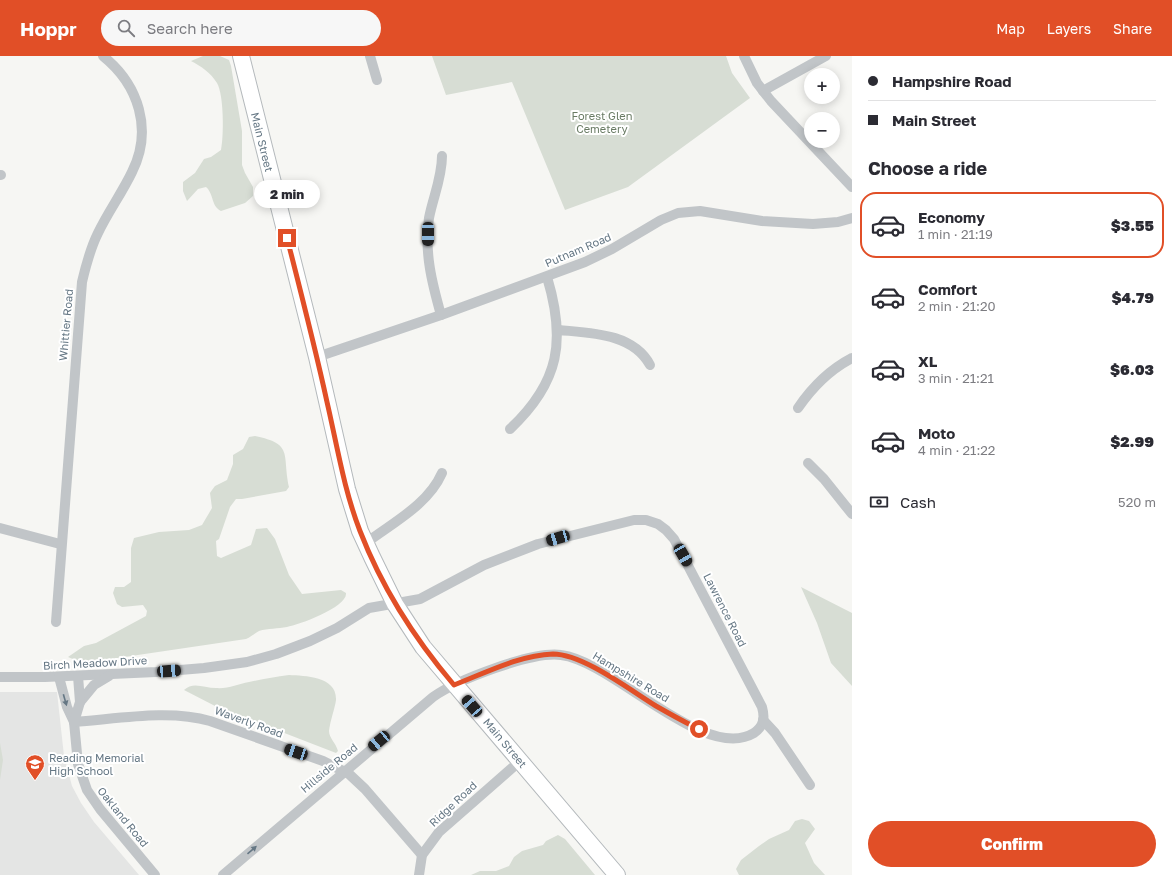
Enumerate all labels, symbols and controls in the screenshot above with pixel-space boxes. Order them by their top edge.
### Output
search box [101,10,381,46]
text: Hoppr [20,17,77,40]
icon: search [115,17,137,39]
text: Search here [147,19,233,37]
text: Map [996,20,1025,37]
text: Layers [1047,20,1091,37]
text: Share [1113,20,1152,37]
map controls [804,68,840,148]
button: + [804,68,840,104]
text: Hampshire Road [892,72,1011,90]
park label: Forest Glen Cemetery [572,109,632,135]
street label: Main Street [249,111,276,173]
text: Main Street [892,111,976,129]
button: − [804,112,840,148]
text: Choose a ride [868,157,987,179]
callout: 2 min [254,180,320,208]
text: 2 min [270,186,304,202]
icon: car [870,207,906,243]
text: Economy [918,208,985,226]
text: $3.55 [1111,216,1154,234]
car [422,222,434,246]
text: 1 min · 21:19 [918,226,993,242]
route end [278,229,296,247]
street label: Putnam Road [543,230,613,269]
icon: car [870,279,906,315]
text: Comfort [918,280,977,298]
street label: Whittier Road [56,288,75,362]
text: $4.79 [1112,288,1154,306]
text: 2 min · 21:20 [918,298,996,314]
icon: car [870,351,906,387]
text: XL [918,352,937,370]
text: $6.03 [1110,360,1154,378]
text: 3 min · 21:21 [918,370,994,386]
icon: car [870,423,906,459]
text: Moto [918,424,955,442]
text: $2.99 [1110,432,1154,450]
text: 4 min · 21:22 [918,442,995,458]
icon: cash [868,491,890,513]
text: Cash [900,493,936,511]
text: 520 m [1118,494,1156,510]
car [545,529,571,547]
car [672,542,694,568]
street label: Lawrence Road [701,571,750,649]
street label: Hampshire Road [591,649,672,705]
street label: Birch Meadow Drive [43,653,147,672]
car [157,664,181,678]
car [460,693,484,719]
one-way arrow [62,694,68,706]
street label: Waverly Road [213,703,285,740]
street label: Main Street [481,715,530,770]
route start [690,720,708,738]
car [366,729,392,753]
street label: Hillside Road [298,740,360,795]
car [283,742,309,762]
place label: Reading Memorial High School [49,751,145,777]
school or university icon: Reading Memorial High School [24,753,46,781]
street label: Ridge Road [426,778,479,829]
street label: Oakland Road [95,784,152,849]
button: Confirm [868,821,1156,867]
one-way arrow [247,845,258,854]

